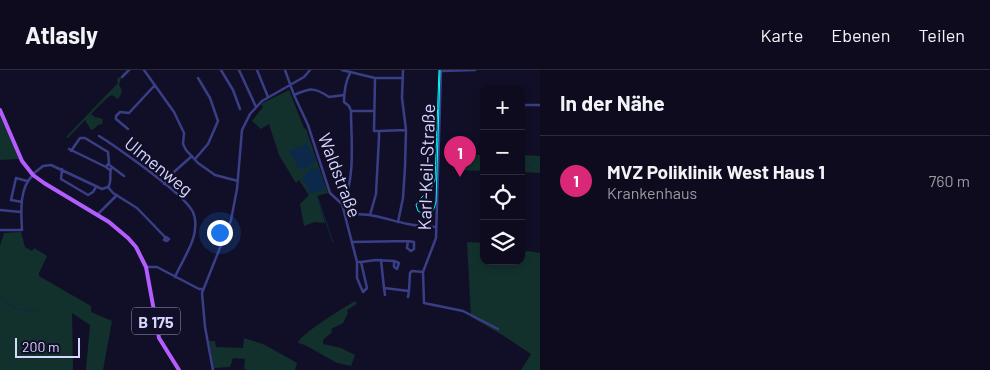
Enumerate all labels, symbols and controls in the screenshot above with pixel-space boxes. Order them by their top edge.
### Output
text: Atlasly [25,20,98,49]
text: Karte [760,24,803,46]
text: Ebenen [831,24,890,46]
text: Teilen [918,24,965,46]
map controls [480,85,525,265]
button: + [480,85,525,130]
text: In der Nähe [560,90,665,115]
street label: Karl-Keil-Straße [413,103,439,231]
street label: Waldstraße [314,130,366,220]
button: − [480,130,525,175]
street label: Ulmenweg [120,132,198,200]
pin: 1 [444,136,476,177]
text: MVZ Poliklinik West Haus 1 [607,160,825,183]
text: 1 [573,171,579,190]
text: 760 m [929,171,970,190]
button: locate [480,175,525,220]
text: Krankenhaus [607,183,697,202]
your location [207,220,233,246]
button: layers [480,220,525,265]
road number: B 175 [132,308,180,334]
scale bar [15,335,80,358]
text: 200 m [22,338,60,355]

